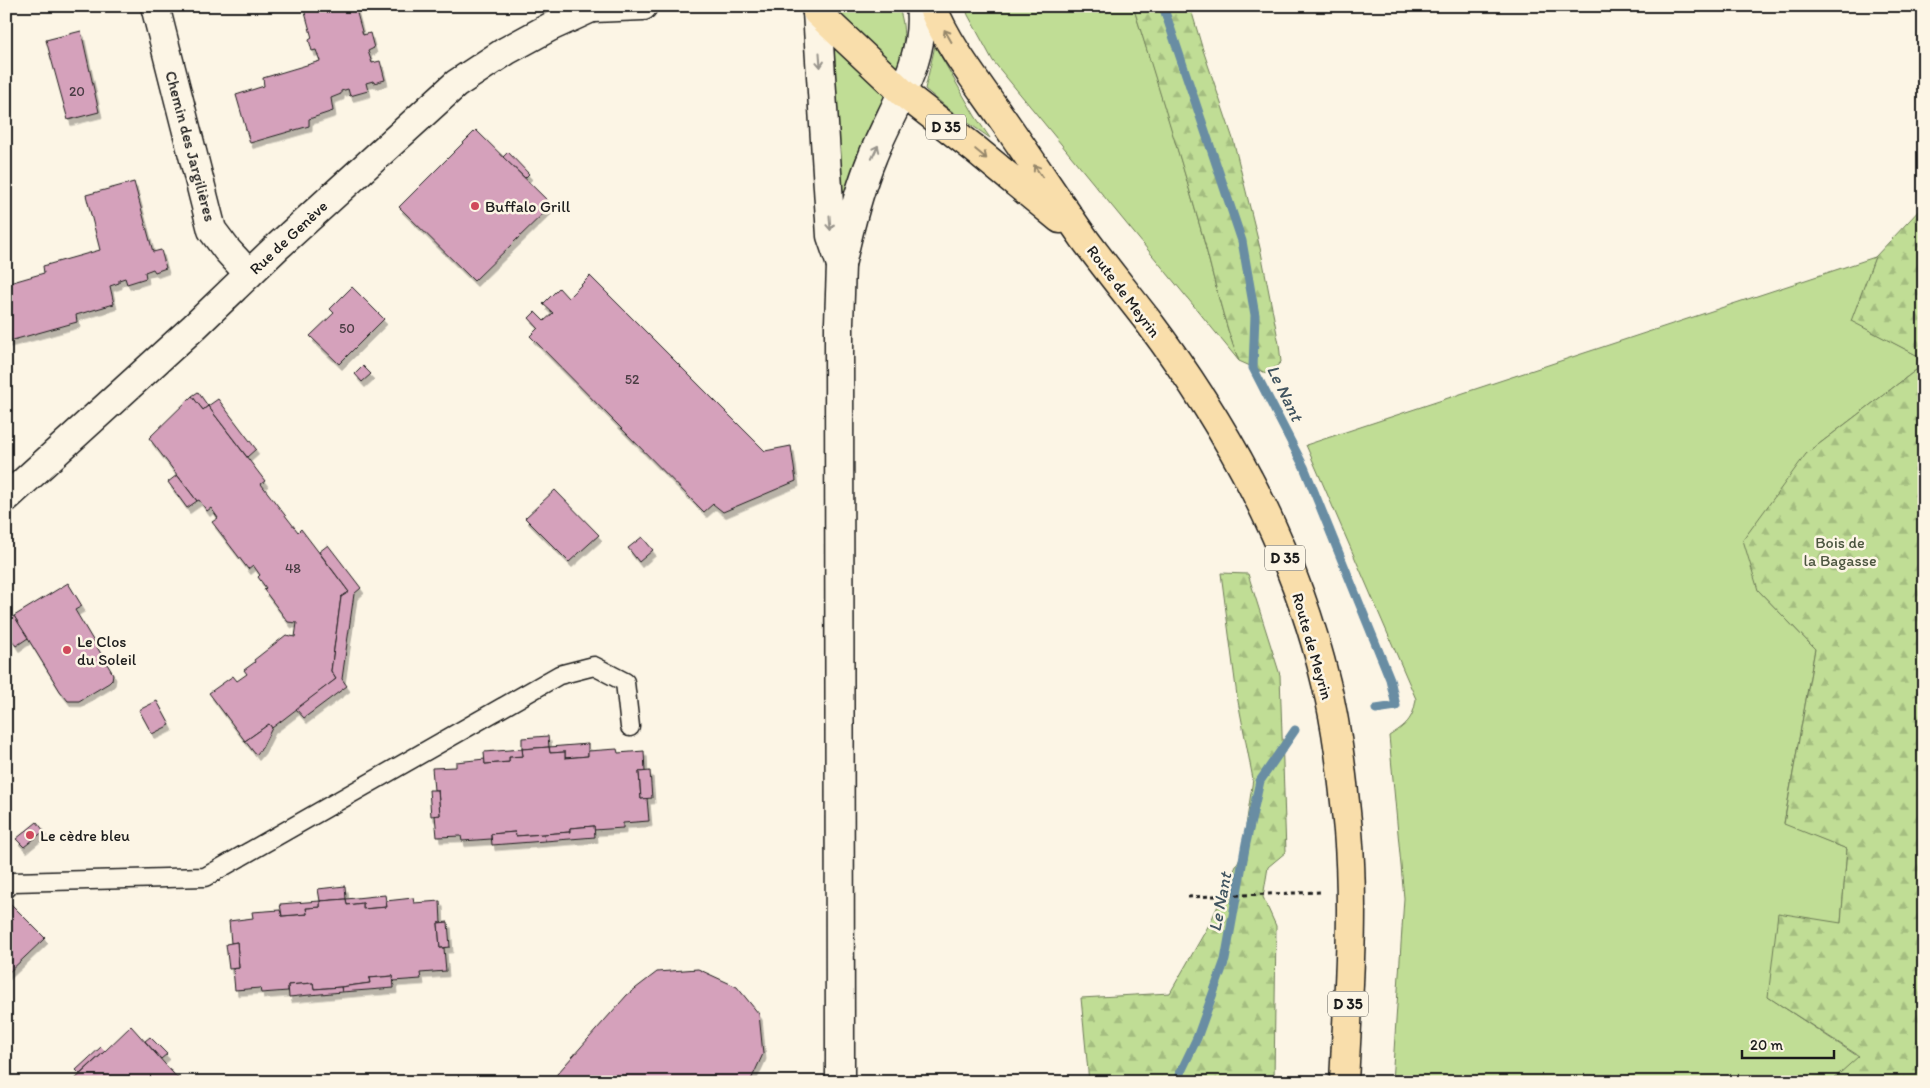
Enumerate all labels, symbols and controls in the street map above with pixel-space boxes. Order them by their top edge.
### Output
one-way arrow [942,29,952,43]
one-way arrow [815,52,824,68]
street label: Chemin des Jargilières [161,69,220,224]
house number: 20 [69,83,85,100]
road number: D 35 [926,114,966,140]
one-way arrow [871,145,880,160]
one-way arrow [975,148,988,160]
one-way arrow [1033,164,1043,178]
street label: Rue de Genève [245,196,331,278]
place label: Buffalo Grill [485,197,571,216]
marker: Buffalo Grill [469,200,481,212]
one-way arrow [826,214,835,230]
street label: Route de Meyrin [1083,242,1165,341]
house number: 50 [339,320,355,337]
water label: Le Nant [1262,361,1309,427]
house number: 52 [625,371,640,388]
park label: Bois de la Bagasse [1803,533,1877,570]
road number: D 35 [1265,546,1305,570]
house number: 48 [285,560,301,577]
street label: Route de Meyrin [1288,590,1337,702]
place label: Le Clos du Soleil [77,632,137,669]
marker: Le Clos du Soleil [61,644,73,656]
place label: Le cèdre bleu [40,826,130,845]
marker: Le cèdre bleu [24,829,36,841]
water label: Le Nant [1204,868,1237,933]
road number: D 35 [1328,992,1368,1016]
scale bar [1742,1028,1835,1060]
text: 20 m [1750,1036,1784,1054]

